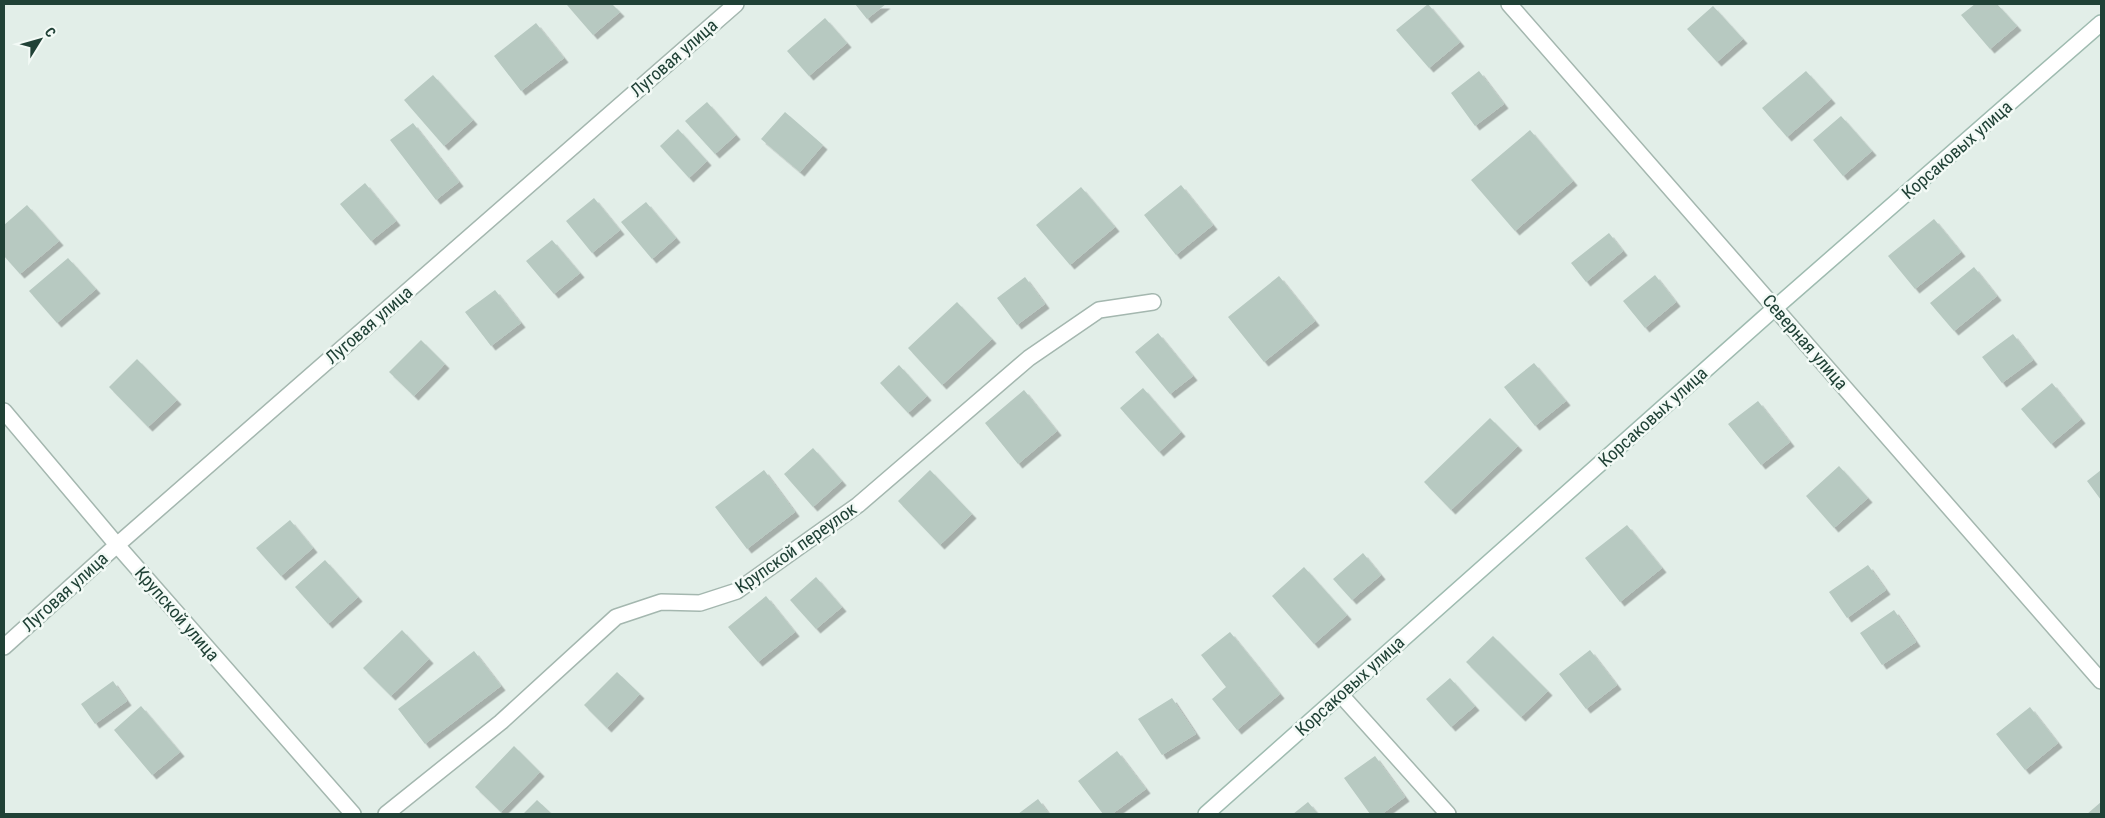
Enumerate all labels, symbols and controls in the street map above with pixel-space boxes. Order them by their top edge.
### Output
street label: Луговая улица [626,14,721,101]
north arrow [15,15,65,65]
text: С [42,24,59,40]
street label: Корсаковых улица [1897,96,2016,203]
street label: Луговая улица [321,281,416,368]
street label: Северная улица [1758,290,1852,394]
street label: Корсаковых улица [1594,362,1711,471]
street label: Крупской переулок [731,498,861,597]
street label: Луговая улица [17,548,112,636]
street label: Крупской улица [131,562,224,665]
street label: Корсаковых улица [1291,631,1408,740]

